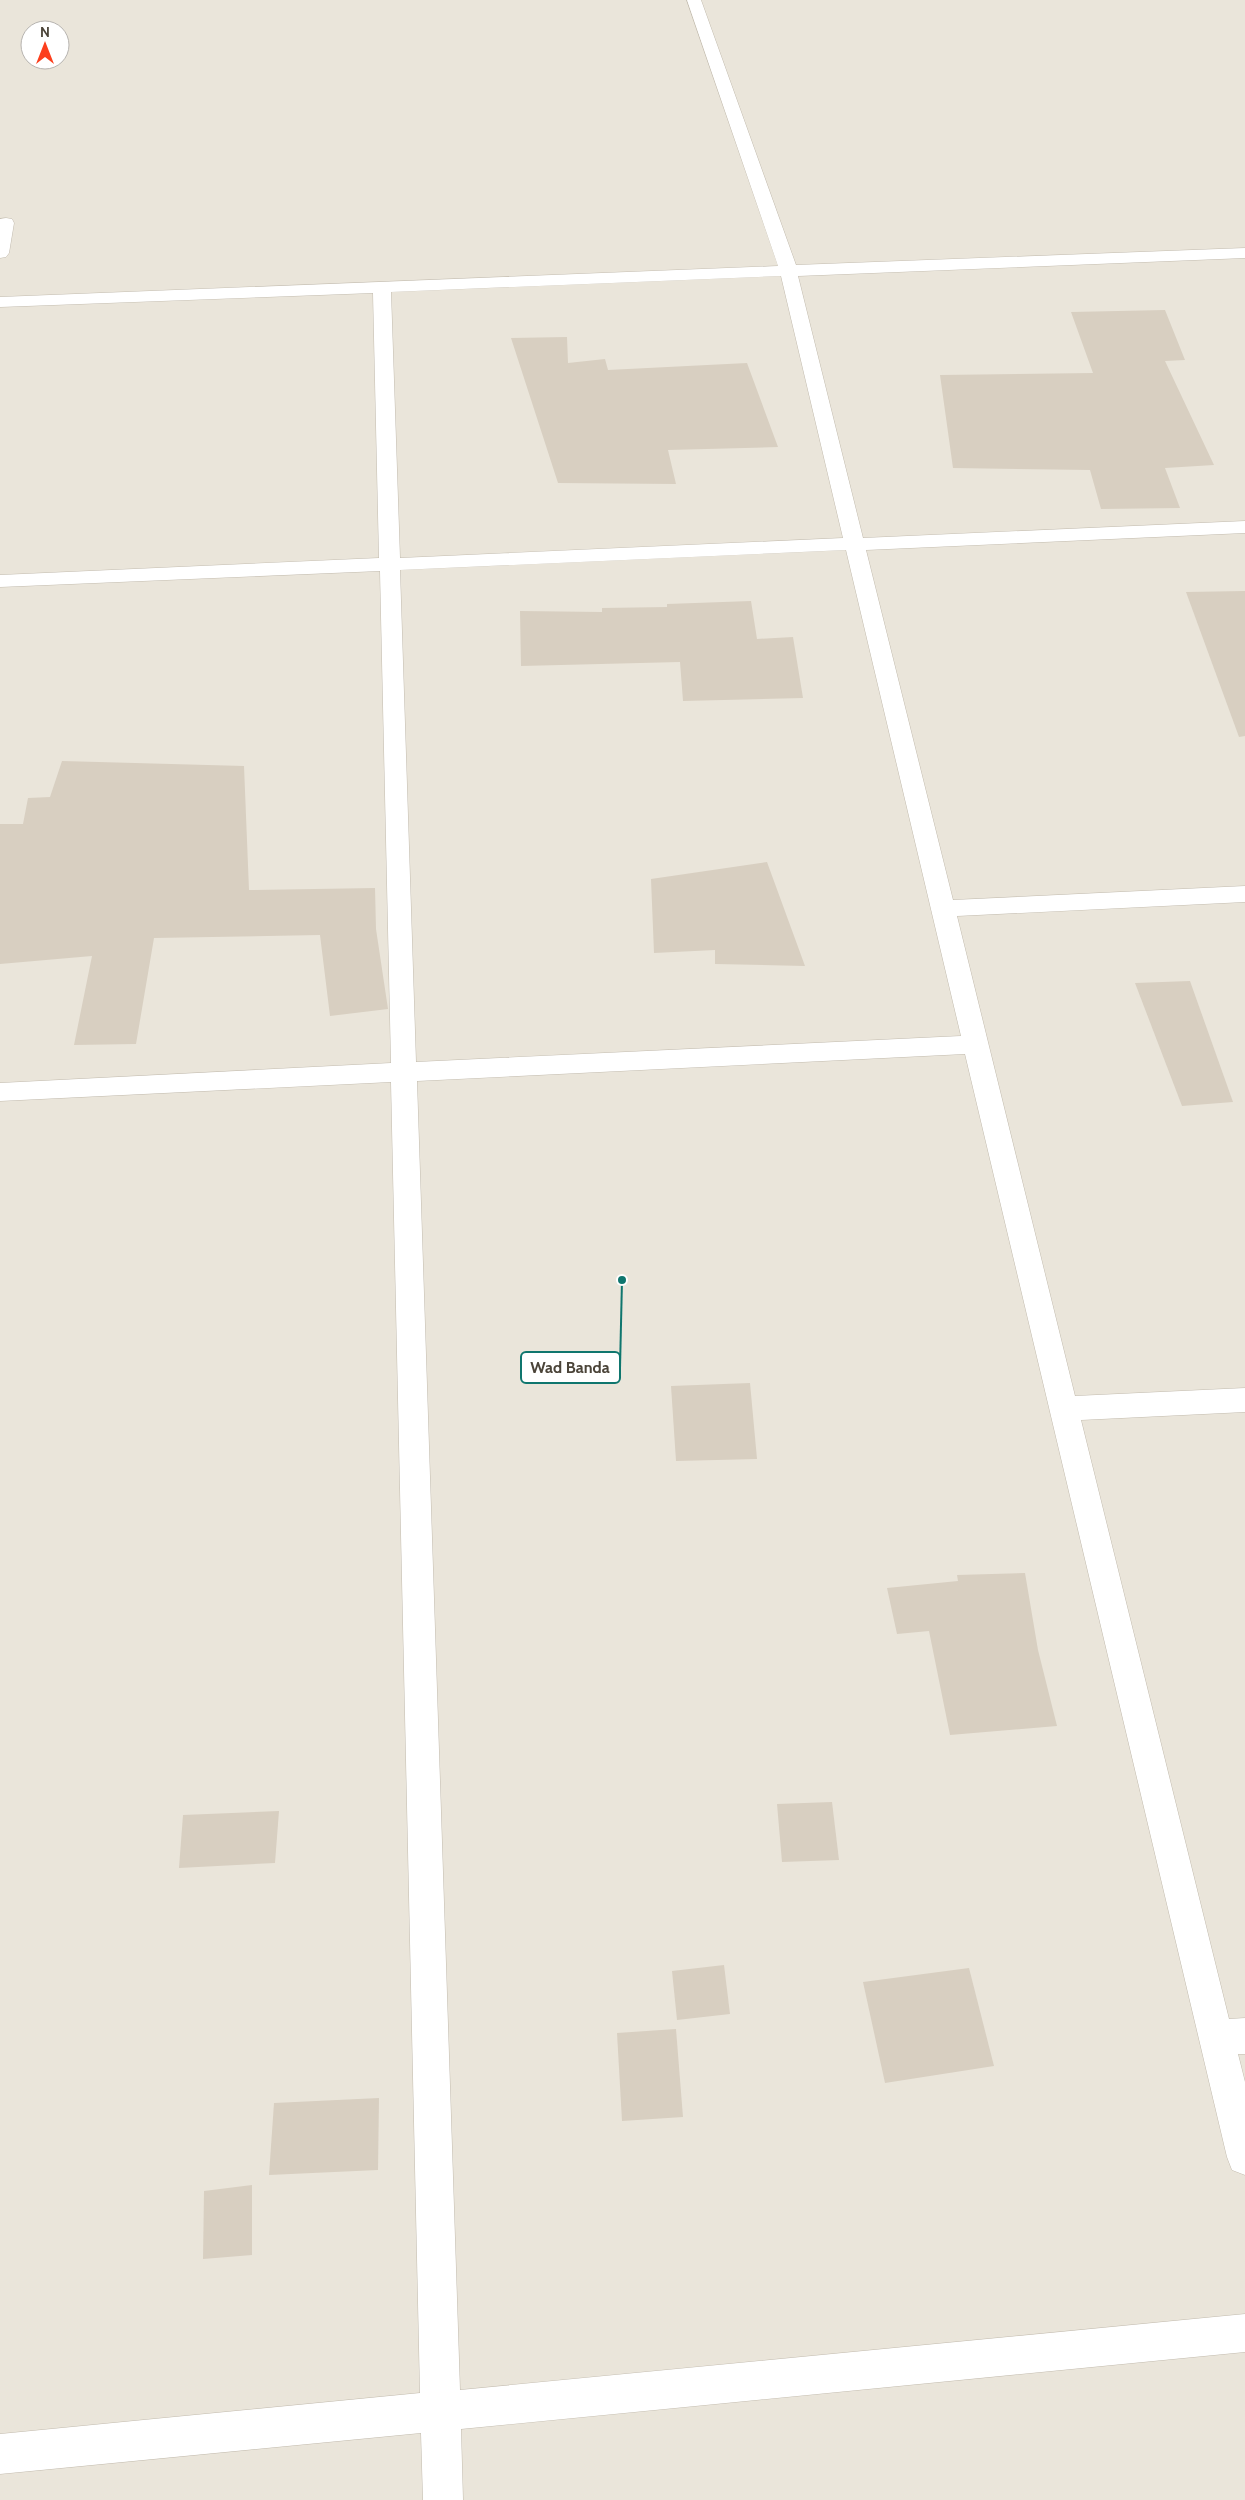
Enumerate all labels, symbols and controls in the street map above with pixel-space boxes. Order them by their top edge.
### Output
north arrow [20,20,70,70]
text: N [40,23,50,41]
callout: Wad Banda [521,1352,620,1383]
text: Wad Banda [530,1358,610,1377]

